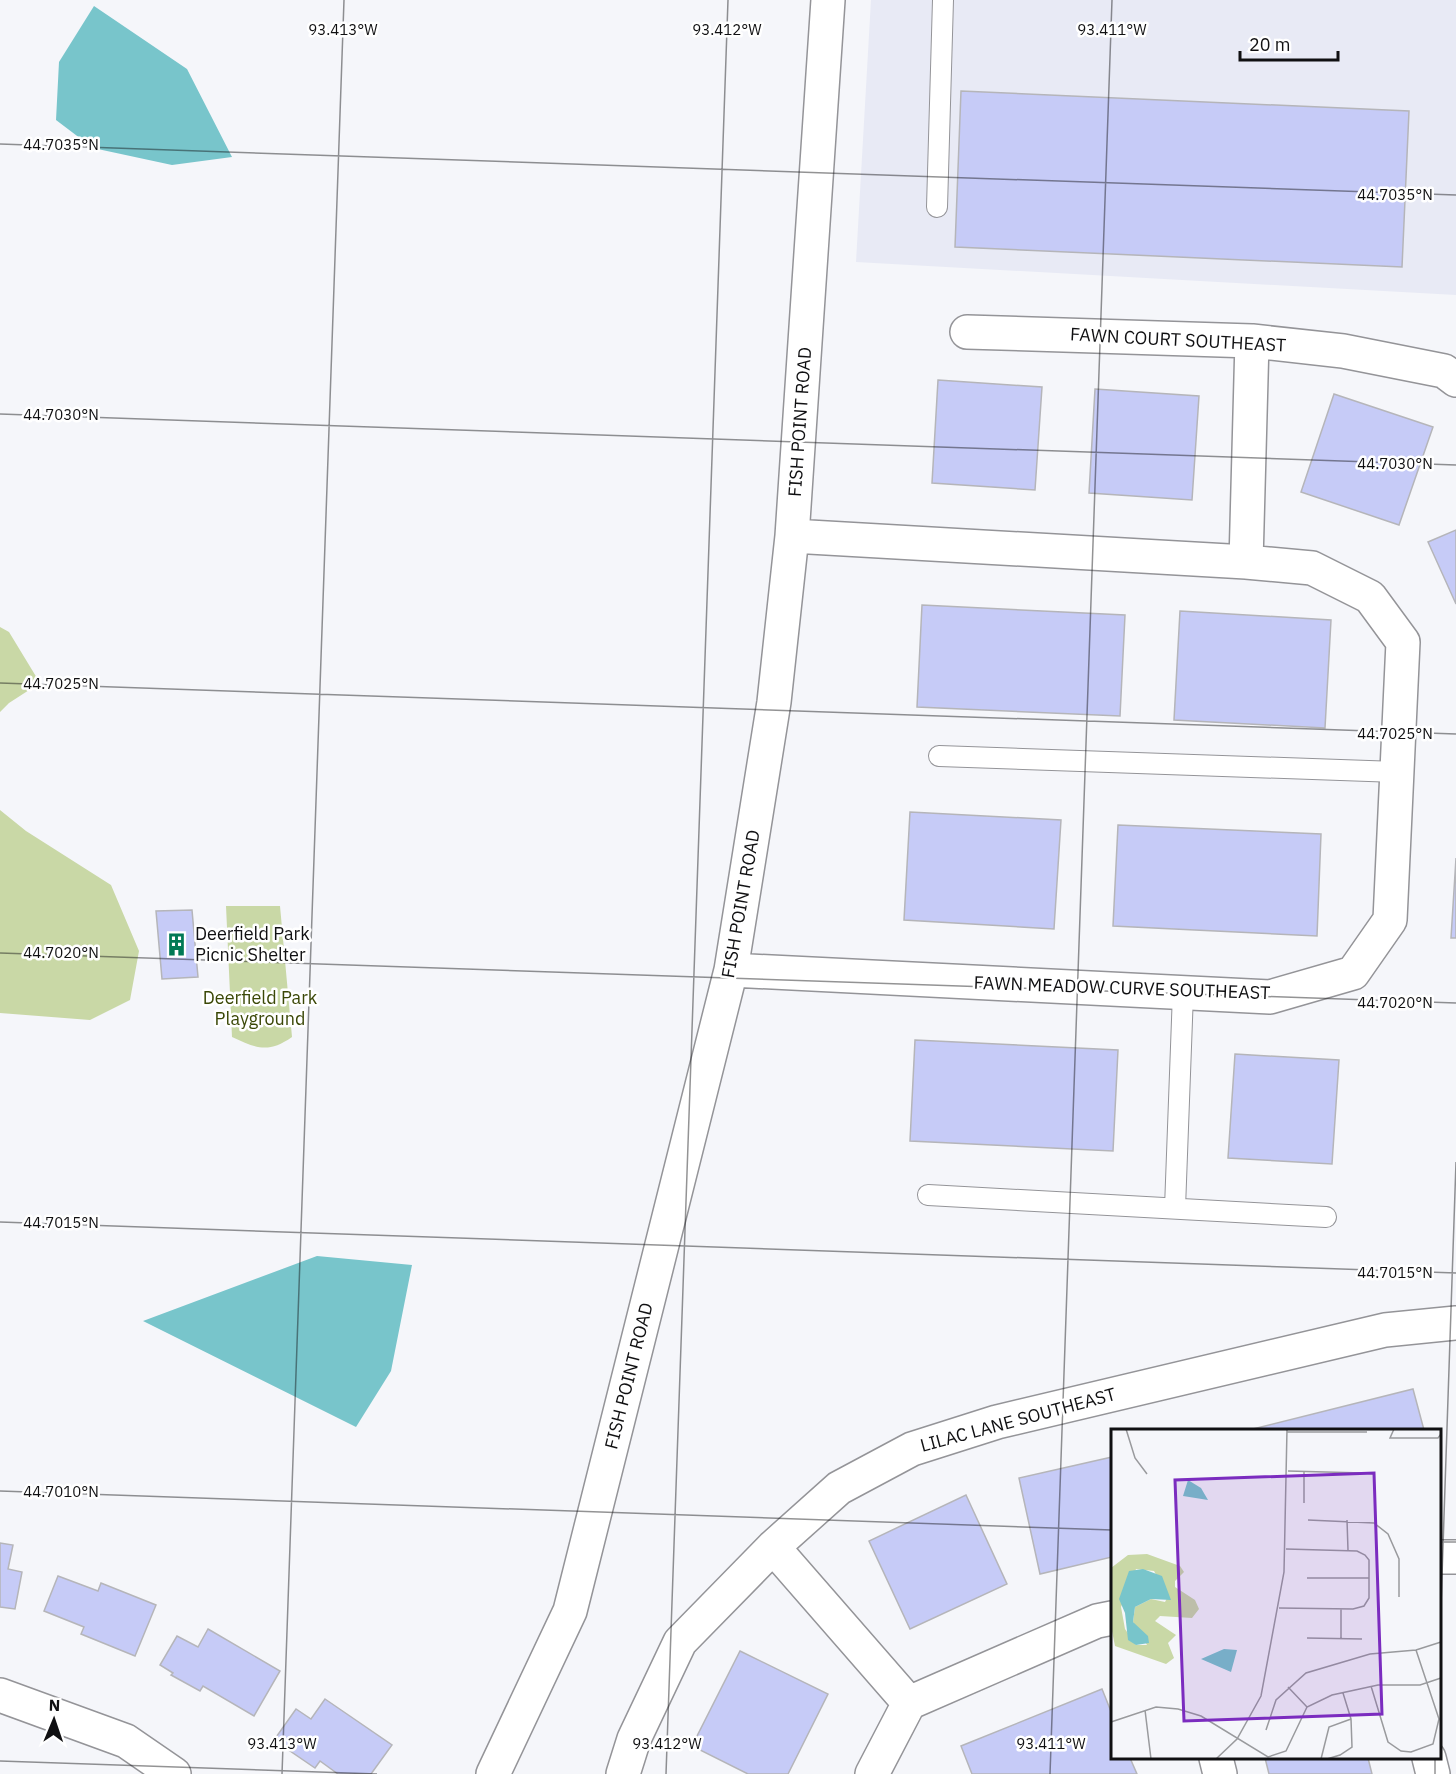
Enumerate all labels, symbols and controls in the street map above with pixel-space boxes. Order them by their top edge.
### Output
text: 93.413°W [308,20,378,39]
text: 93.412°W [692,20,762,39]
text: 93.411°W [1077,20,1147,39]
scale bar [1240,24,1338,62]
text: 20 m [1249,33,1291,56]
text: 44.7035°N [23,135,99,154]
text: 44.7035°N [1357,185,1433,204]
street label: FAWN COURT SOUTHEAST [1069,322,1287,357]
street label: FISH POINT ROAD [783,346,816,498]
text: 44.7030°N [23,405,99,424]
text: 44.7030°N [1357,454,1433,473]
text: 44.7025°N [23,674,99,693]
text: 44.7025°N [1357,724,1433,743]
street label: FISH POINT ROAD [716,828,765,980]
place label: Deerfield Park Picnic Shelter [195,922,310,966]
building icon: Deerfield Park Picnic Shelter [164,931,190,957]
text: 44.7020°N [23,943,99,962]
street label: FAWN MEADOW CURVE SOUTHEAST [973,971,1271,1004]
park label: Deerfield Park Playground [203,986,318,1030]
text: 44.7020°N [1357,993,1433,1012]
text: 44.7015°N [23,1213,99,1232]
text: 44.7015°N [1357,1263,1433,1282]
street label: FISH POINT ROAD [599,1300,658,1452]
street label: LILAC LANE SOUTHEAST [918,1382,1118,1457]
inset map [1111,1429,1441,1759]
text: 44.7010°N [23,1482,99,1501]
north arrow [24,1690,84,1750]
text: N [48,1695,61,1715]
text: 93.413°W [247,1734,317,1753]
text: 93.412°W [632,1734,702,1753]
text: 93.411°W [1016,1734,1086,1753]

